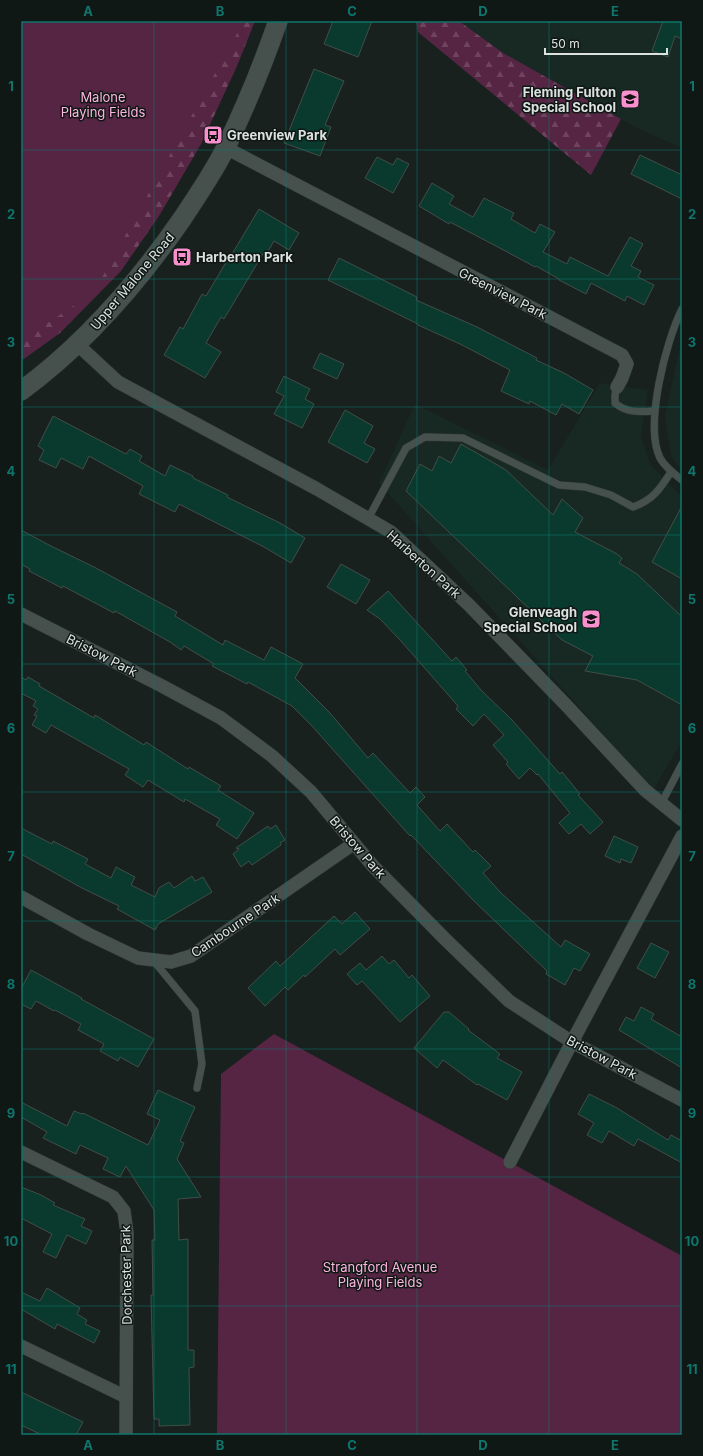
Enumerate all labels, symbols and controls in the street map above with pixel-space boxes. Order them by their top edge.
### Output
text: A [83,3,93,19]
text: B [216,3,225,19]
text: C [347,3,357,19]
text: D [478,3,488,19]
text: E [611,3,619,19]
scale bar [545,30,667,56]
text: 50 m [551,36,580,51]
text: 1 [8,78,14,94]
text: 1 [689,78,695,94]
place label: Fleming Fulton Special School [523,84,616,115]
school or university icon: Fleming Fulton Special School [619,88,641,110]
park label: Malone Playing Fields [61,89,145,120]
bus stop icon: Greenview Park [202,124,224,146]
place label: Greenview Park [227,127,327,143]
text: 2 [7,206,15,222]
text: 2 [688,206,696,222]
street label: Upper Malone Road [87,229,177,333]
bus stop icon: Harberton Park [171,246,193,268]
place label: Harberton Park [196,249,293,265]
street label: Greenview Park [456,264,550,322]
text: 3 [7,334,15,350]
text: 3 [688,334,696,350]
text: 4 [7,463,16,479]
text: 4 [688,463,697,479]
street label: Harberton Park [384,527,464,601]
text: 5 [7,591,15,607]
text: 5 [688,591,696,607]
place label: Glenveagh Special School [484,604,577,635]
school or university icon: Glenveagh Special School [580,608,602,630]
street label: Bristow Park [64,630,140,680]
text: 6 [7,720,15,736]
text: 6 [688,720,696,736]
street label: Bristow Park [327,813,389,881]
text: 7 [7,848,15,864]
text: 7 [688,848,696,864]
street label: Cambourne Park [188,889,282,961]
text: 8 [7,976,15,992]
text: 8 [688,976,696,992]
street label: Bristow Park [564,1032,640,1082]
text: 9 [7,1105,15,1121]
text: 9 [688,1105,696,1121]
street label: Dorchester Park [117,1225,135,1325]
text: 10 [4,1233,18,1249]
text: 10 [685,1233,699,1249]
park label: Strangford Avenue Playing Fields [323,1259,437,1290]
text: 11 [5,1361,17,1377]
text: 11 [686,1361,698,1377]
text: A [83,1437,93,1453]
text: B [216,1437,225,1453]
text: C [347,1437,357,1453]
text: D [478,1437,488,1453]
text: E [611,1437,619,1453]

